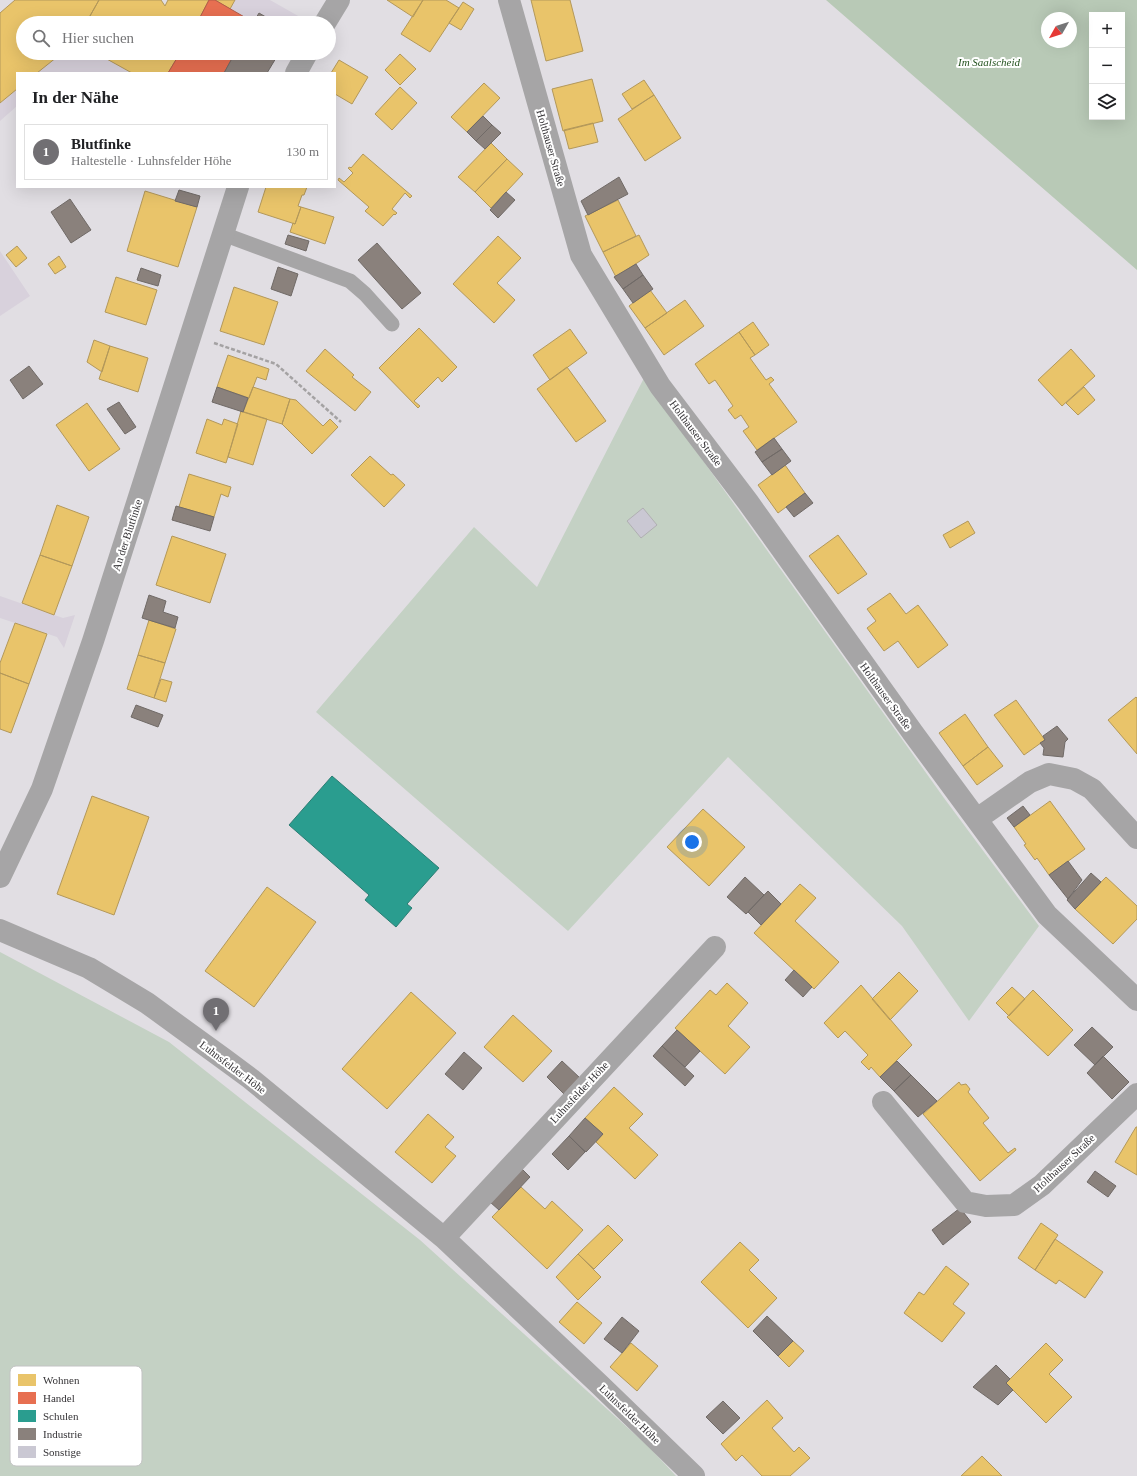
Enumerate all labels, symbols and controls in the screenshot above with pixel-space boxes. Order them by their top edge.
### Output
north arrow [1041,12,1077,48]
map controls [1089,12,1125,120]
button: + [1089,12,1125,48]
search box [16,16,336,60]
icon: search [30,27,52,49]
text: Hier suchen [62,30,134,46]
button: − [1089,48,1125,84]
park label: Im Saalscheid [957,56,1021,68]
button: layers [1089,84,1125,120]
text: In der Nähe [32,88,119,107]
street label: Holthauser Straße [534,108,568,188]
text: Blutfinke [71,136,131,152]
text: 1 [43,144,49,159]
text: 130 m [286,144,319,159]
text: Haltestelle · Luhnsfelder Höhe [71,153,232,168]
street label: Holthauser Straße [667,398,725,468]
street label: An der Blutfinke [110,498,144,572]
street label: Holthauser Straße [858,660,914,732]
your location [682,832,702,852]
pin: 1 [203,998,229,1031]
street label: Luhnsfelder Höhe [198,1038,269,1096]
street label: Luhnsfelder Höhe [547,1059,611,1125]
street label: Holthauser Straße [1031,1132,1097,1194]
legend [10,1366,142,1466]
text: Wohnen [43,1374,80,1386]
street label: Luhnsfelder Höhe [597,1382,663,1446]
text: Handel [43,1392,75,1404]
text: Schulen [43,1410,79,1422]
text: Industrie [43,1428,82,1440]
text: Sonstige [43,1446,81,1458]

